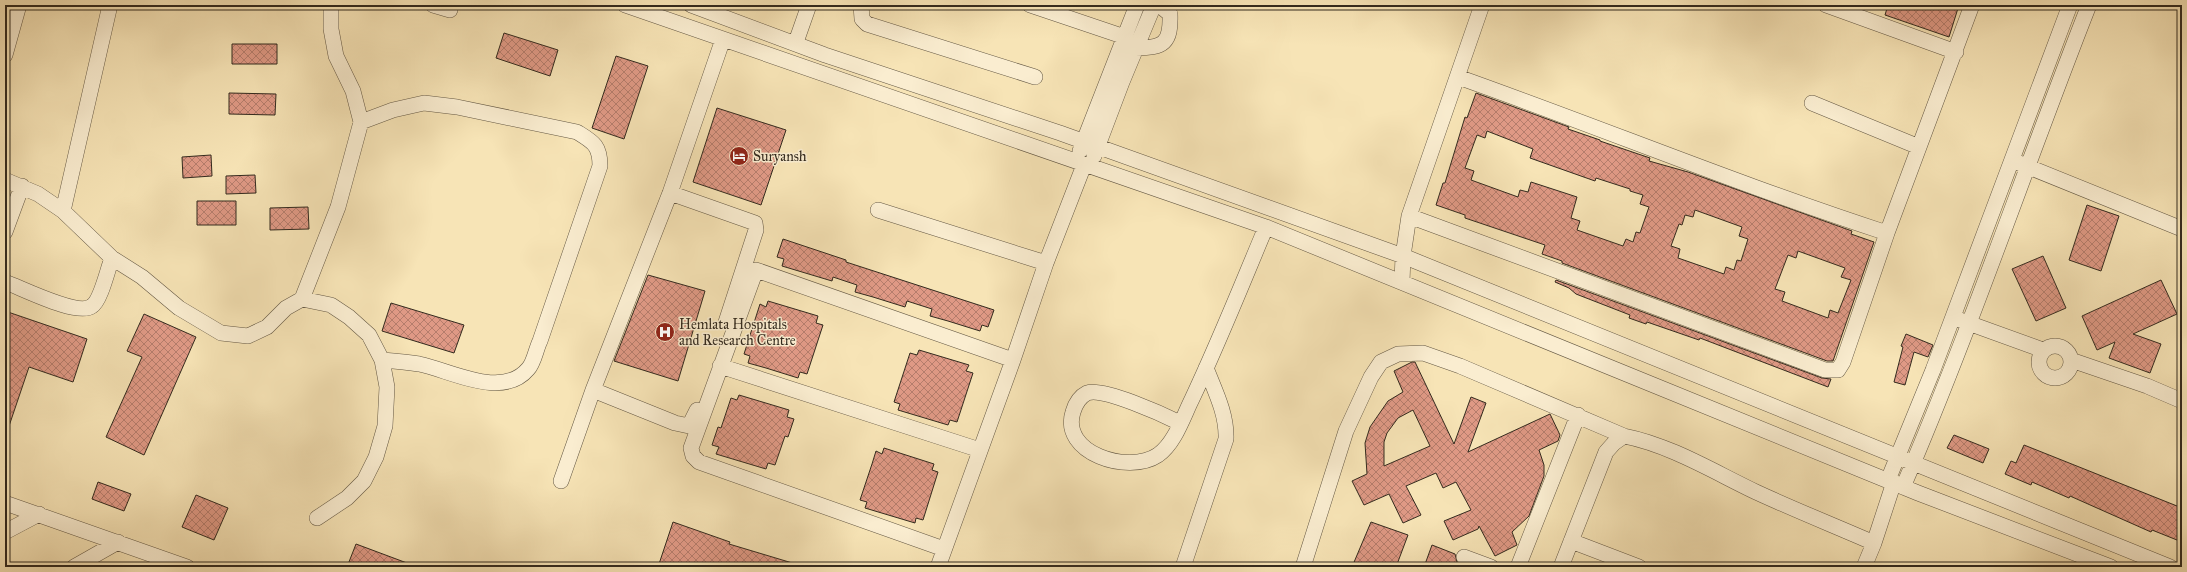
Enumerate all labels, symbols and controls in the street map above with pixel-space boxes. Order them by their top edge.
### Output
hotel icon: Suryansh [728,145,750,167]
place label: Suryansh [753,148,807,165]
place label: Hemlata Hospitals and Research Centre [679,316,796,349]
hospital icon: Hemlata Hospitals and Research Centre [654,321,676,343]

